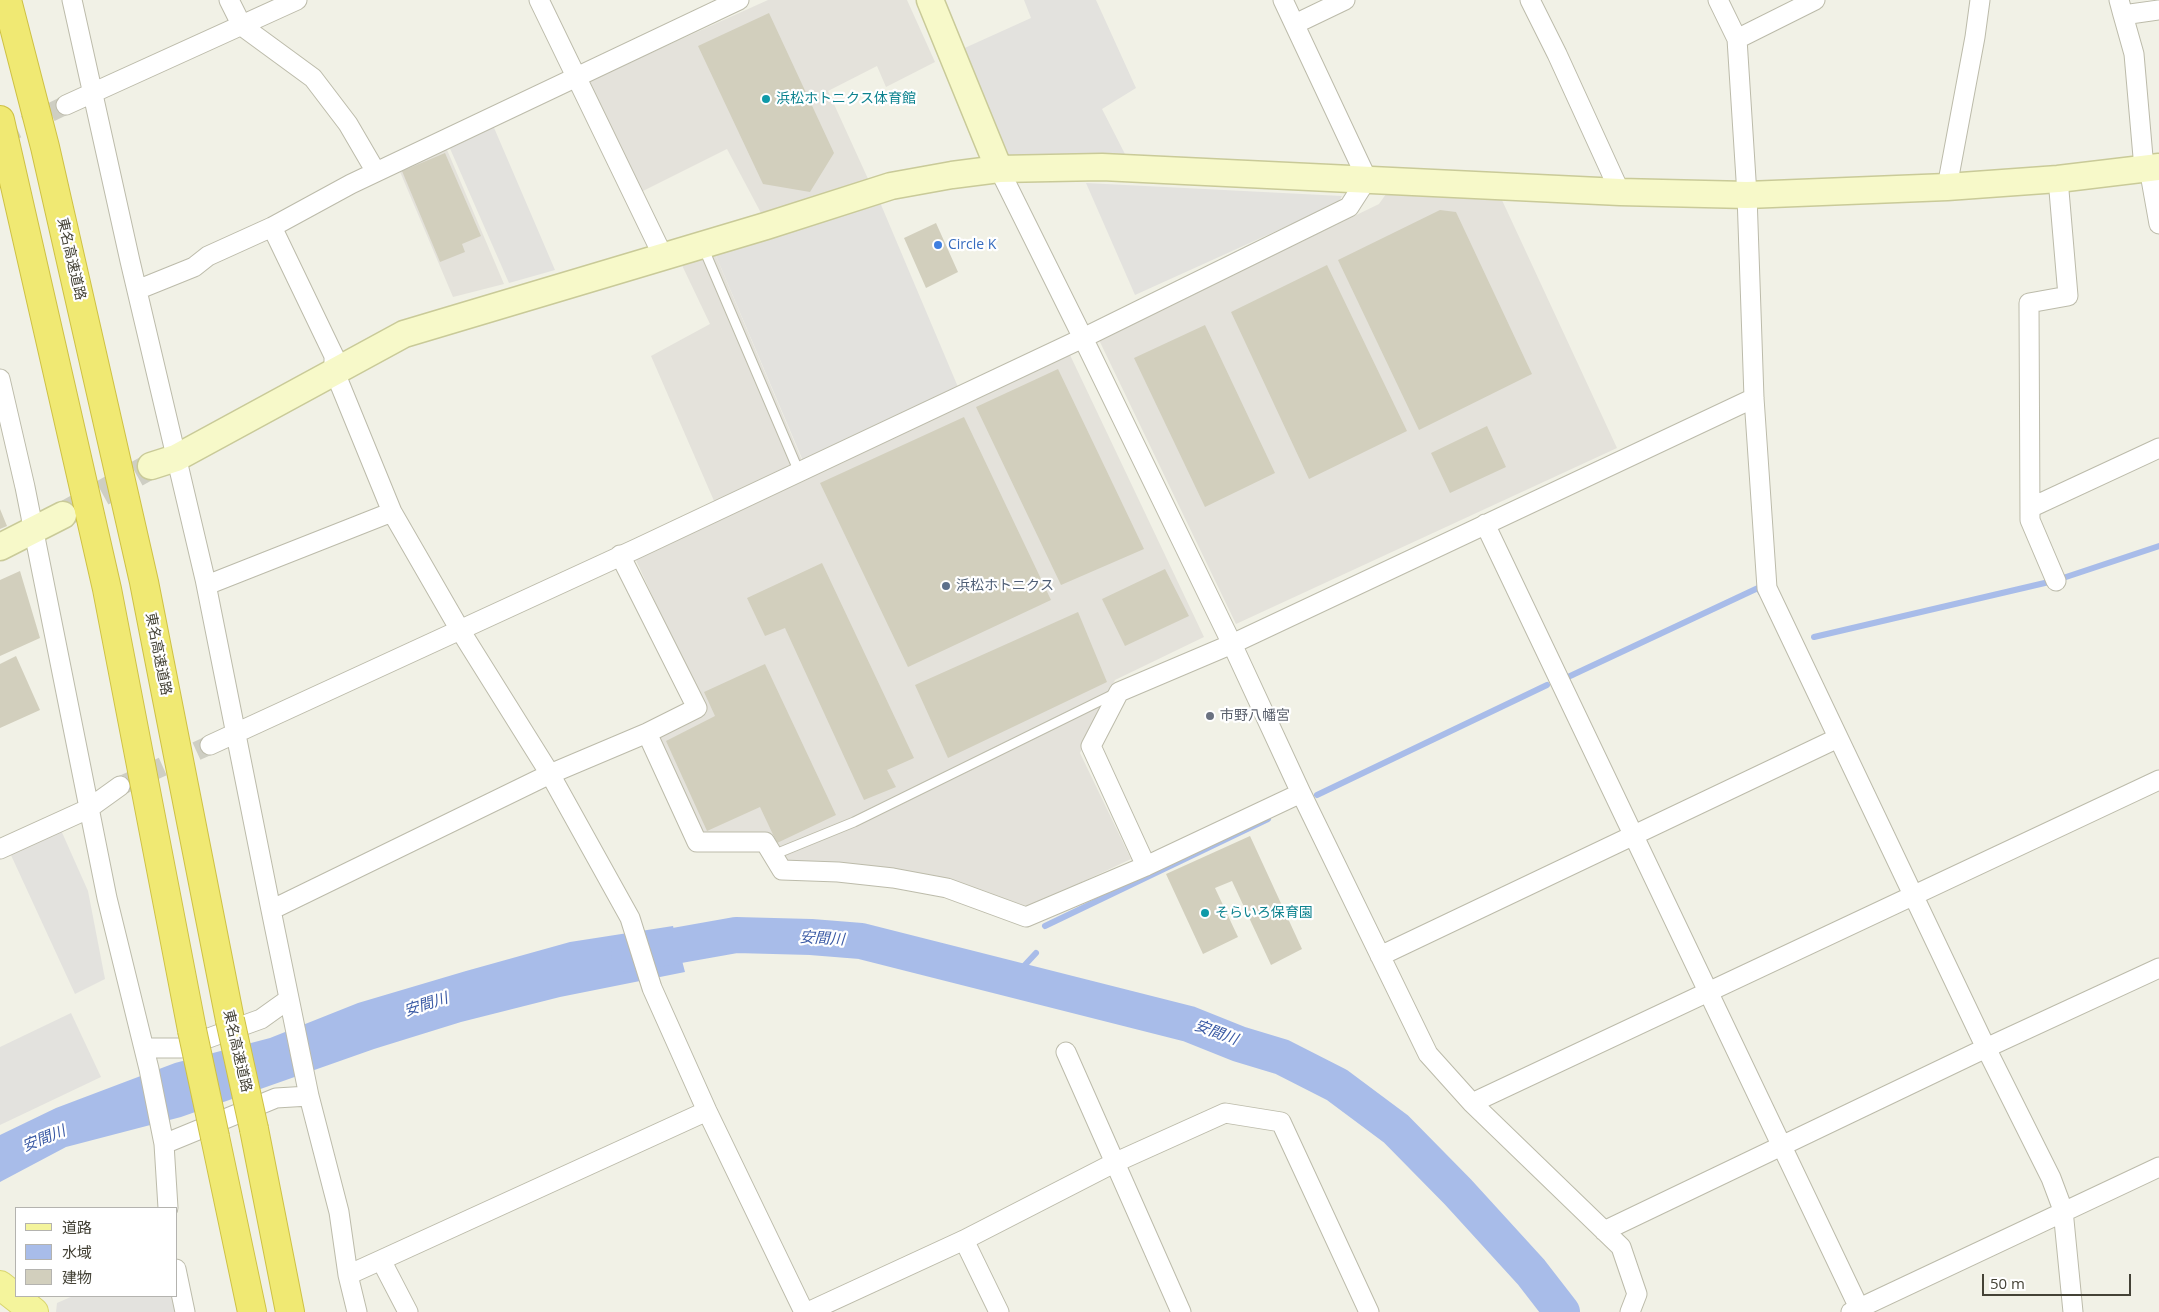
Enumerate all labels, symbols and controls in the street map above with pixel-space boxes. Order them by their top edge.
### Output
place label: 浜松ホトニクス体育館 [776,91,916,107]
marker: 浜松ホトニクス体育館 [760,93,772,105]
street label: 東名高速道路 [53,216,89,302]
place label: Circle K [948,237,996,253]
marker: Circle K [932,239,944,251]
place label: 浜松ホトニクス [956,578,1054,594]
marker: 浜松ホトニクス [940,580,952,592]
street label: 東名高速道路 [142,611,174,697]
place label: 市野八幡宮 [1220,708,1290,724]
marker: 市野八幡宮 [1204,710,1216,722]
place label: そらいろ保育園 [1215,905,1313,921]
marker: そらいろ保育園 [1199,907,1211,919]
water label: 安間川 [799,929,845,949]
water label: 安間川 [402,989,450,1021]
street label: 東名高速道路 [219,1008,255,1094]
water label: 安間川 [1192,1017,1240,1049]
water label: 安間川 [20,1122,68,1156]
legend [15,1207,178,1297]
text: 道路 [62,1217,92,1237]
text: 水域 [62,1242,92,1262]
scale bar [1984,1264,2133,1296]
text: 建物 [62,1267,92,1287]
text: 50 m [1990,1273,2025,1293]

